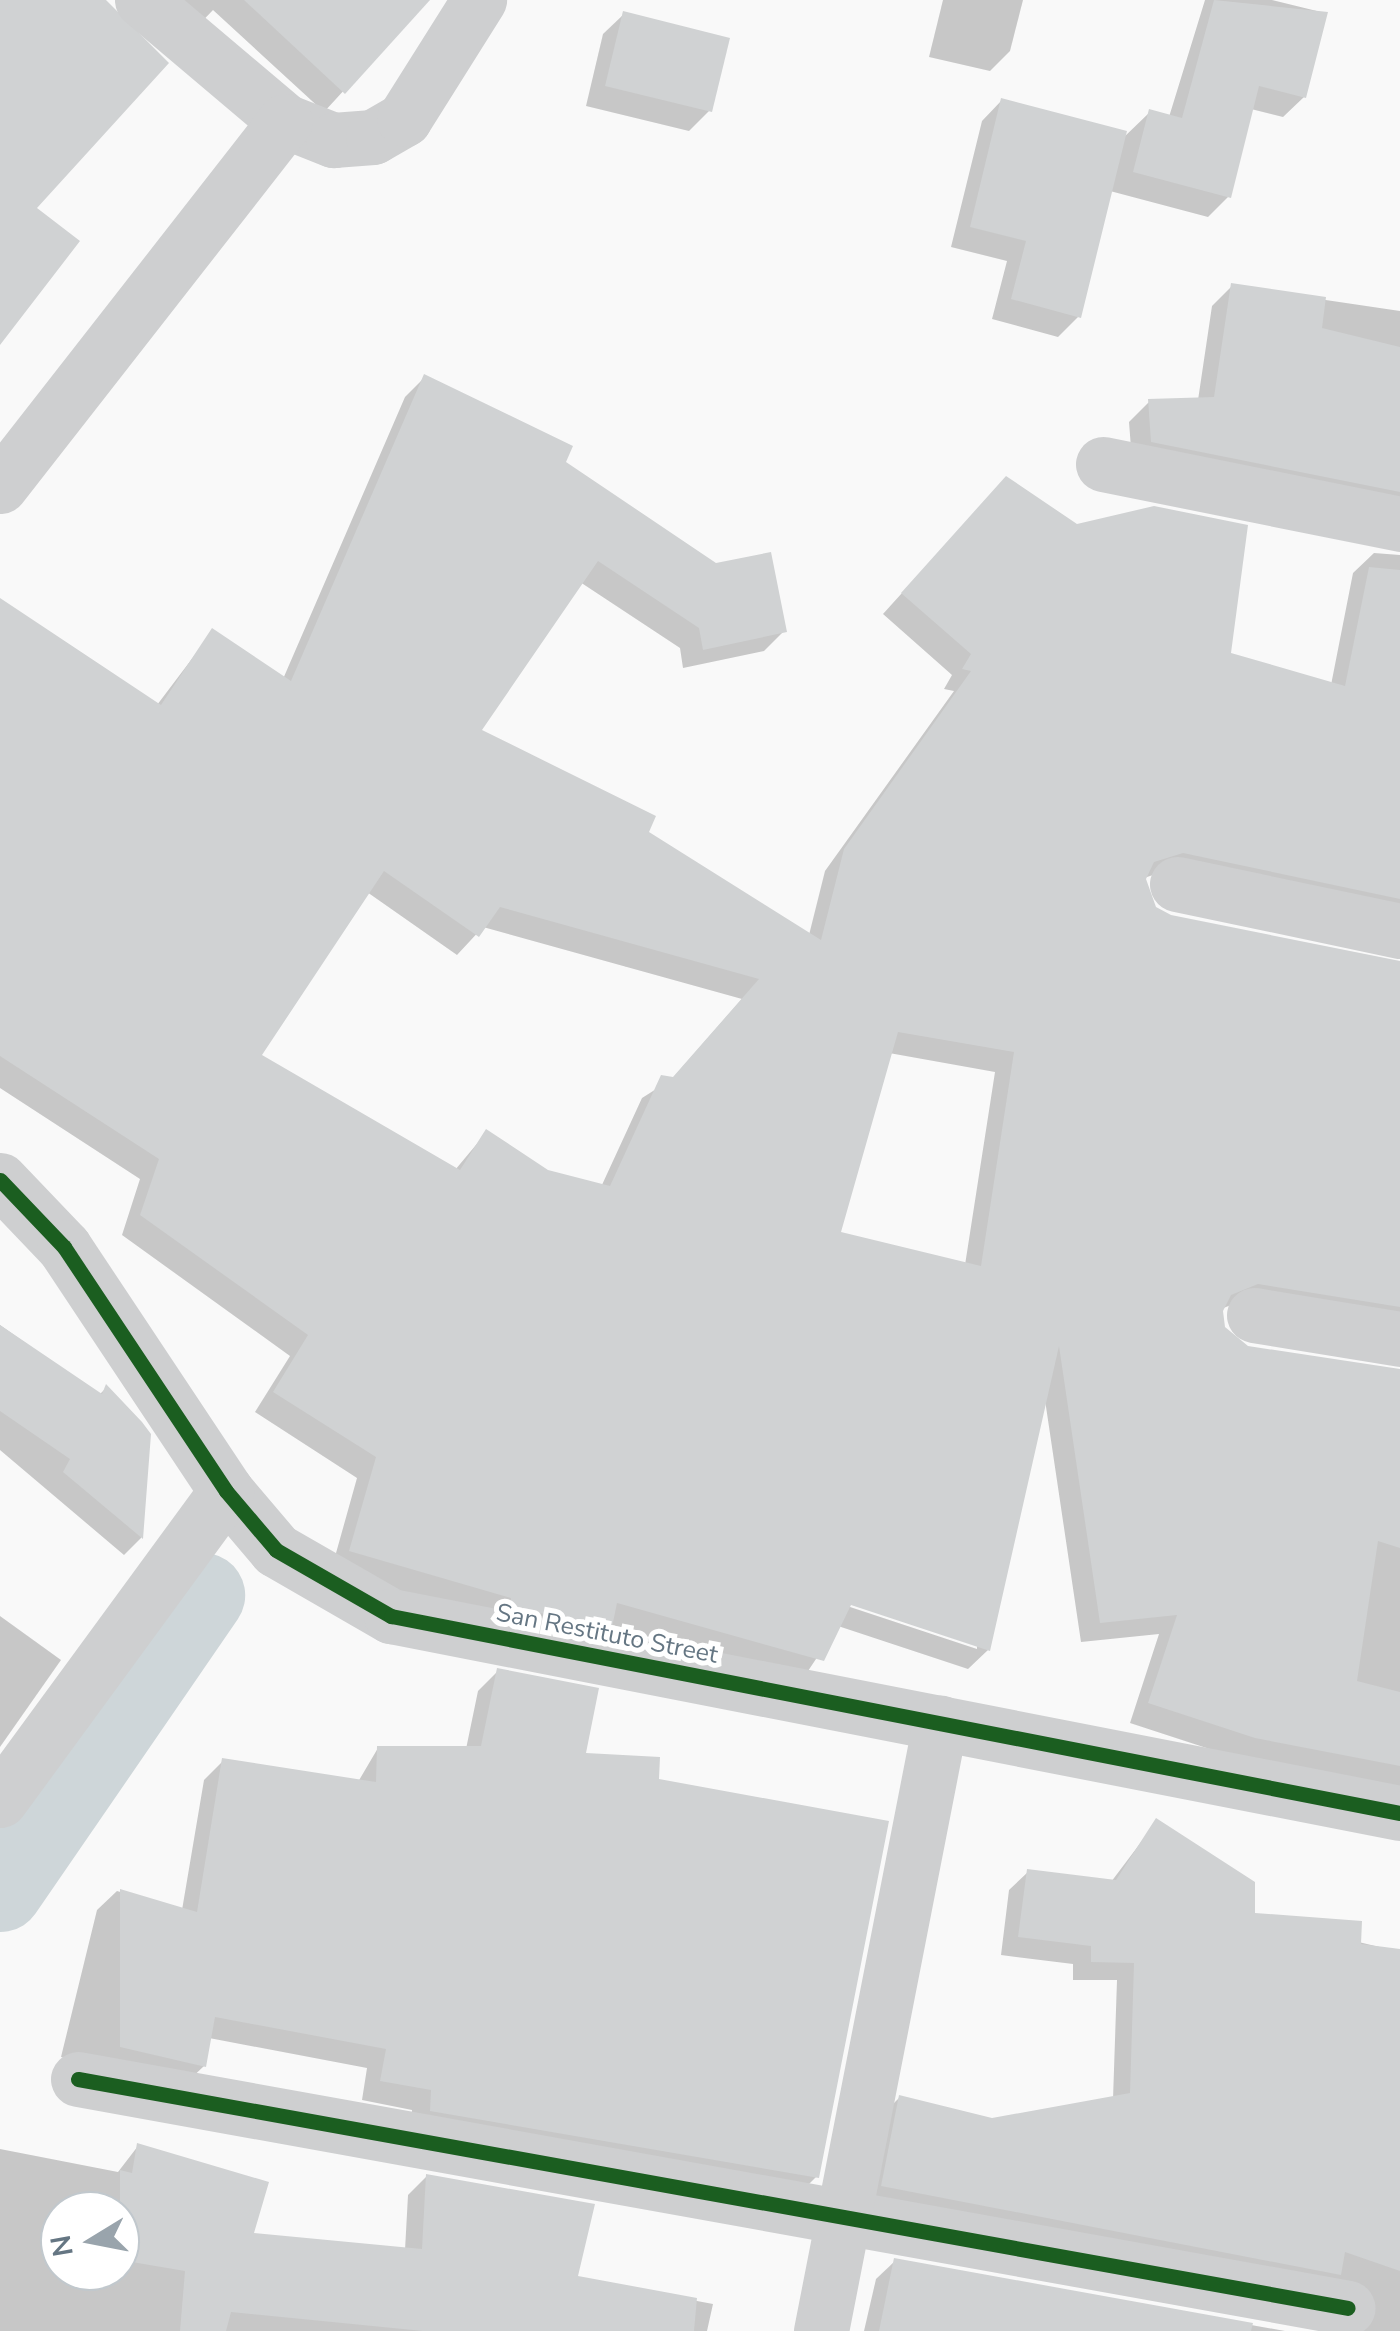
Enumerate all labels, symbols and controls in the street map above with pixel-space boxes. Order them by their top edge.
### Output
street label: San Restituto Street [494,1598,720,1670]
north arrow [40,2191,140,2291]
text: N [42,2232,83,2259]

